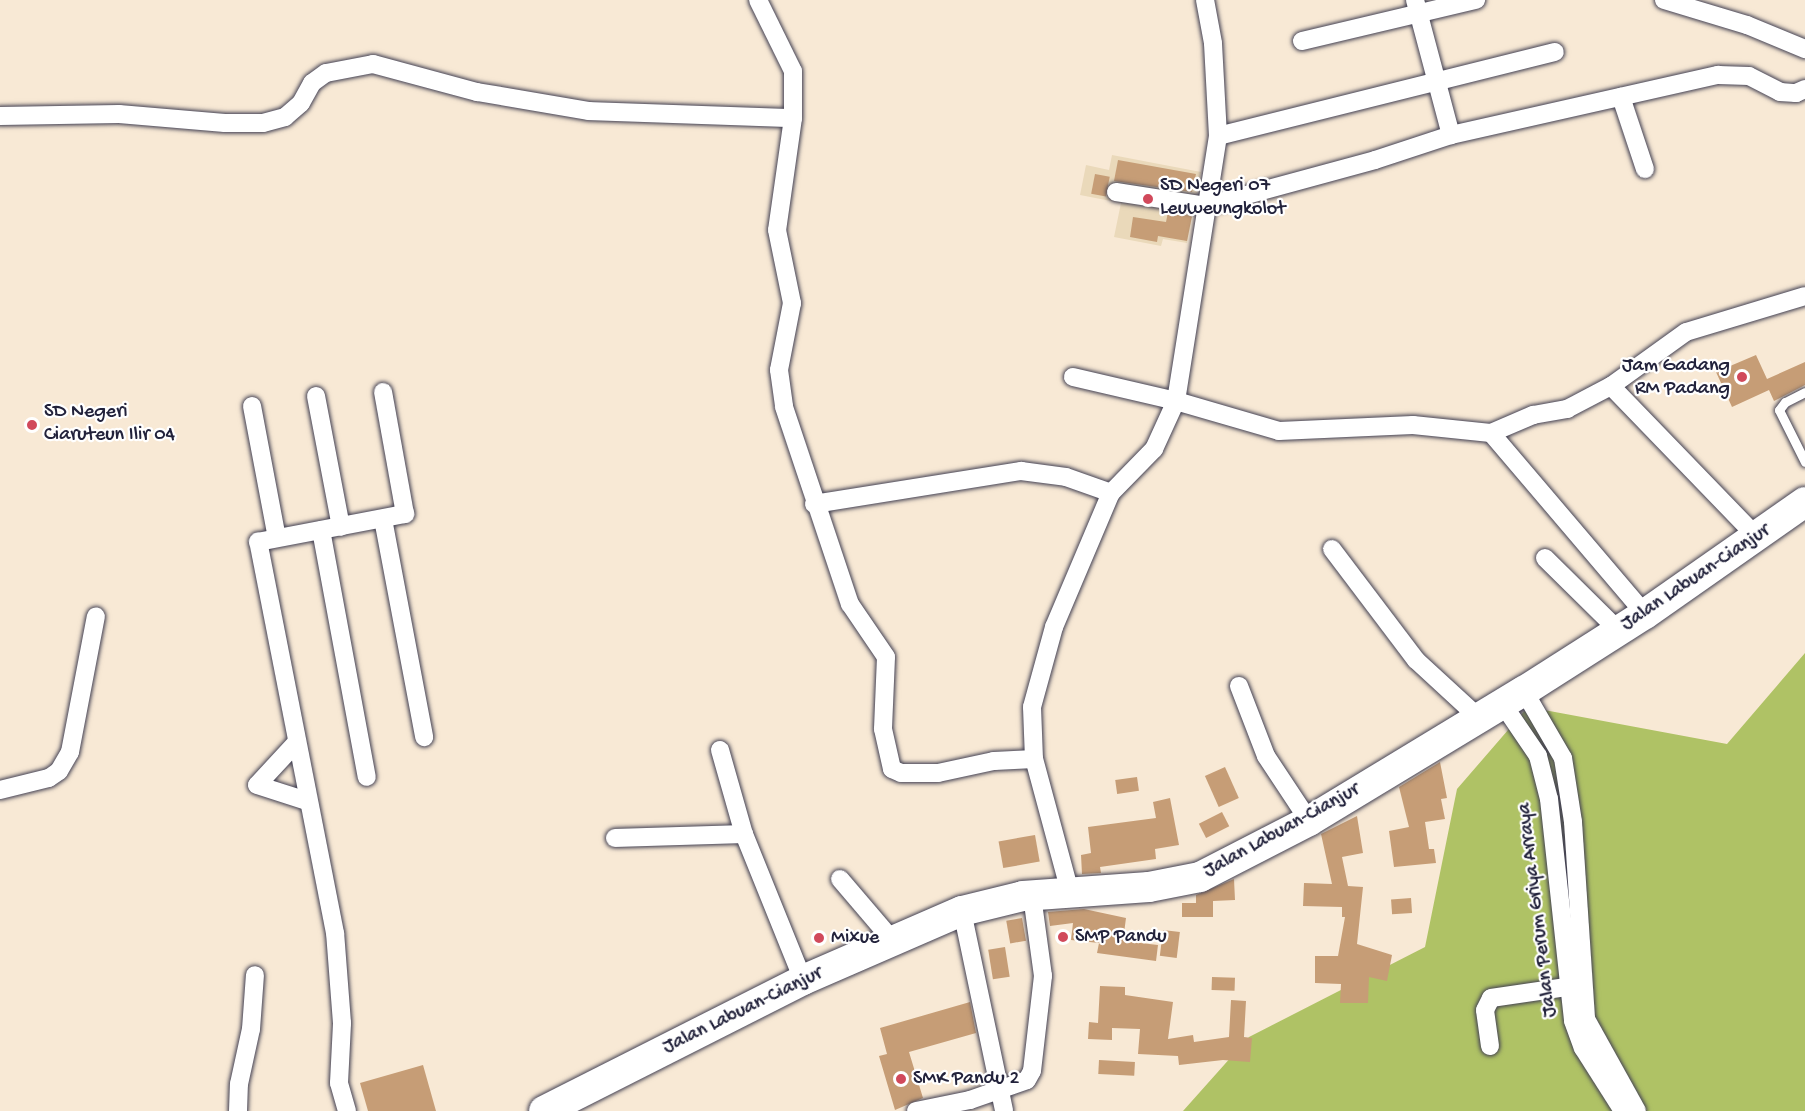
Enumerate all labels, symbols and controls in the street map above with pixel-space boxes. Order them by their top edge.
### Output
place label: SD Negeri 07 Leuweungkolot [1160,175,1285,222]
marker: SD Negeri 07 Leuweungkolot [1141,192,1155,206]
place label: Jam Gadang RM Padang [1622,354,1730,401]
marker: Jam Gadang RM Padang [1735,370,1749,384]
place label: SD Negeri Ciaruteun Ilir 04 [44,401,175,448]
marker: SD Negeri Ciaruteun Ilir 04 [25,418,39,432]
street label: Jalan Labuan-Cianjur [1617,519,1775,637]
street label: Jalan Labuan-Cianjur [1200,778,1364,884]
street label: Jalan Perum Griya Arraya [1513,801,1563,1019]
place label: SMP Pandu [1075,925,1167,949]
place label: Mixue [831,926,879,950]
marker: SMP Pandu [1056,930,1070,944]
marker: Mixue [812,931,826,945]
street label: Jalan Labuan-Cianjur [659,962,827,1060]
place label: SMK Pandu 2 [913,1067,1019,1091]
marker: SMK Pandu 2 [894,1072,908,1086]

